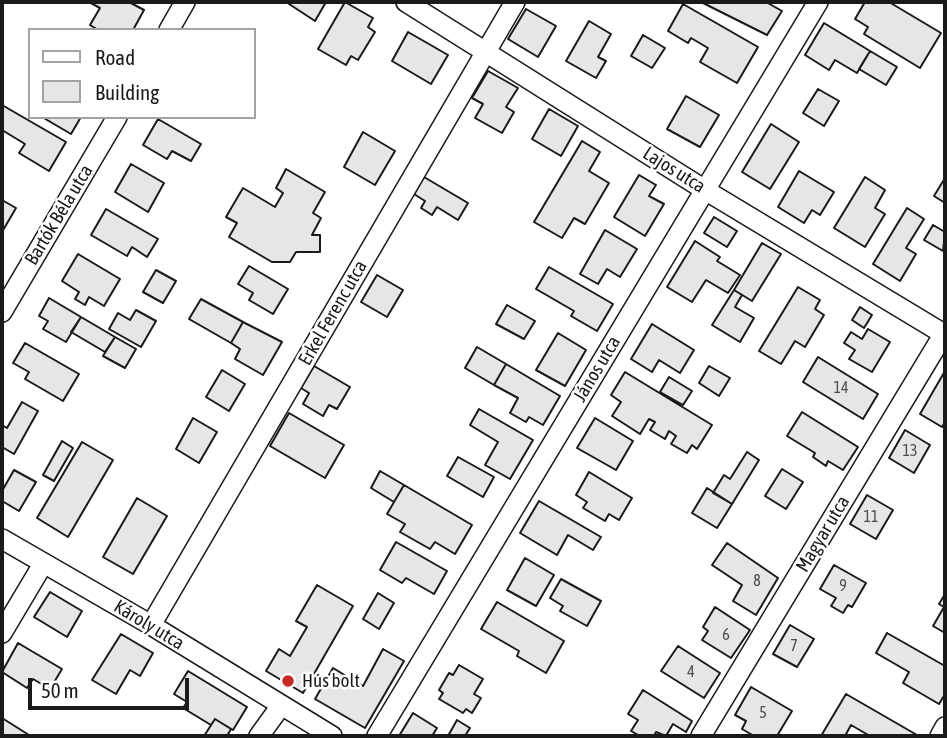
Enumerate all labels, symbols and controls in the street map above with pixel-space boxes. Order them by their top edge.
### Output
legend [28,28,256,119]
text: Road [95,45,135,69]
text: Building [95,80,159,104]
street label: Lajos utca [639,142,709,198]
street label: Bartók Béla utca [20,161,98,269]
street label: Erkel Ferenc utca [294,257,372,369]
street label: János utca [569,332,625,406]
house number: 14 [833,378,849,398]
house number: 13 [902,441,918,461]
street label: Magyar utca [791,492,855,576]
house number: 11 [863,507,879,527]
house number: 8 [753,571,761,591]
house number: 9 [839,576,847,596]
street label: Károly utca [110,595,188,655]
house number: 6 [722,625,730,645]
house number: 7 [790,636,798,656]
house number: 4 [687,662,695,682]
scale bar [32,664,192,708]
place label: Hús bolt [302,670,360,692]
marker: Hús bolt [280,673,296,689]
text: 50 m [41,678,79,702]
house number: 5 [759,703,767,723]

